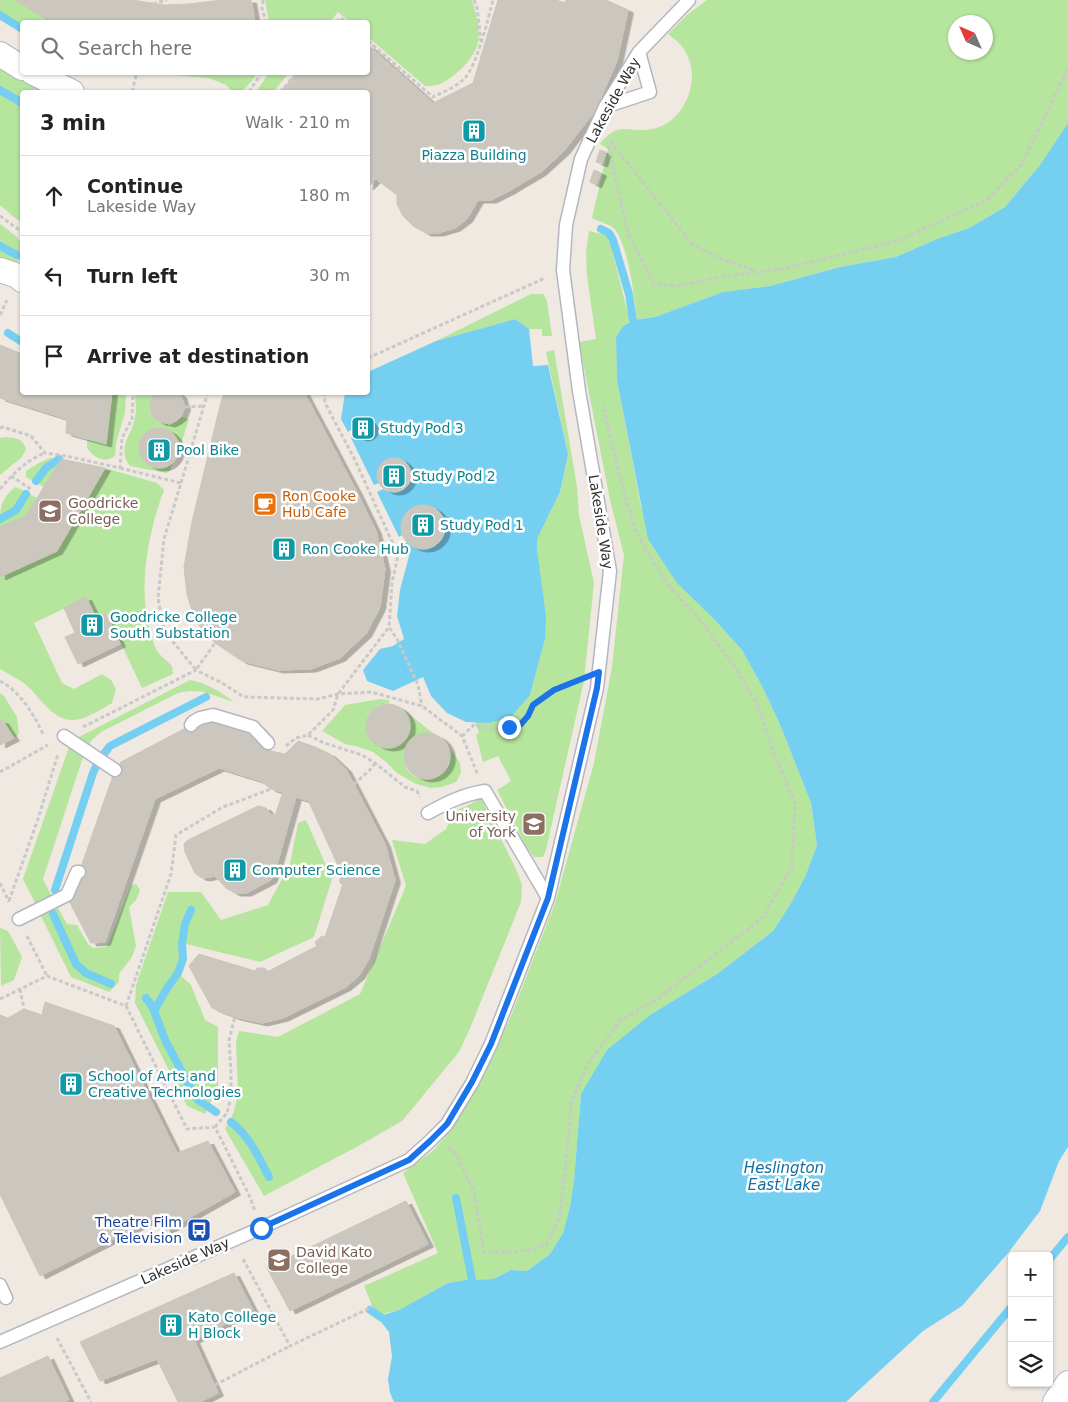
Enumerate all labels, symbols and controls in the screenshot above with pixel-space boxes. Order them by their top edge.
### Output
north arrow [948,15,993,60]
search box [20,20,370,75]
icon: search [38,34,66,62]
text: Search here [78,37,192,59]
street label: Lakeside Way [583,54,643,146]
text: 3 min [40,111,106,135]
text: Walk · 210 m [245,113,350,132]
building icon: Piazza Building [461,118,487,144]
place label: Piazza Building [421,147,527,163]
text: Continue [87,175,183,197]
icon: ahead [40,182,68,210]
text: 180 m [299,186,350,205]
text: Lakeside Way [87,197,196,216]
icon: left [40,262,68,290]
text: Turn left [87,265,178,287]
text: 30 m [309,266,350,285]
icon: arrive [40,342,68,370]
text: Arrive at destination [87,345,309,367]
building icon: Study Pod 3 [350,415,376,441]
place label: Study Pod 3 [380,420,464,436]
building icon: Pool Bike [146,437,172,463]
place label: Pool Bike [176,442,239,458]
building icon: Study Pod 2 [381,463,407,489]
place label: Study Pod 2 [412,468,496,484]
street label: Lakeside Way [586,474,616,570]
place label: Ron Cooke Hub Cafe [282,488,356,520]
cafe icon: Ron Cooke Hub Cafe [252,491,278,517]
place label: Goodricke College [68,495,138,527]
school or university icon: Goodricke College [37,498,63,524]
building icon: Study Pod 1 [410,512,436,538]
place label: Study Pod 1 [440,517,524,533]
building icon: Ron Cooke Hub [271,536,297,562]
place label: Ron Cooke Hub [302,541,409,557]
place label: Goodricke College South Substation [110,609,237,641]
building icon: Goodricke College South Substation [79,612,105,638]
route end [498,716,521,739]
place label: University of York [445,808,517,840]
school or university icon: University of York [521,811,547,837]
building icon: Computer Science [222,857,248,883]
place label: Computer Science [252,862,380,878]
place label: School of Arts and Creative Technologies [88,1068,241,1100]
building icon: School of Arts and Creative Technologies [58,1071,84,1097]
water label: Heslington East Lake [744,1159,824,1194]
place label: Theatre Film & Television [94,1214,182,1246]
bus stop icon: Theatre Film & Television [186,1217,212,1243]
route start [250,1217,273,1240]
street label: Lakeside Way [138,1234,232,1288]
place label: David Kato College [296,1244,372,1276]
school or university icon: David Kato College [266,1247,292,1273]
map controls [1008,1252,1053,1387]
button: + [1008,1252,1053,1297]
button: − [1008,1297,1053,1342]
place label: Kato College H Block [188,1309,276,1341]
building icon: Kato College H Block [158,1312,184,1338]
button: layers [1008,1342,1053,1387]

